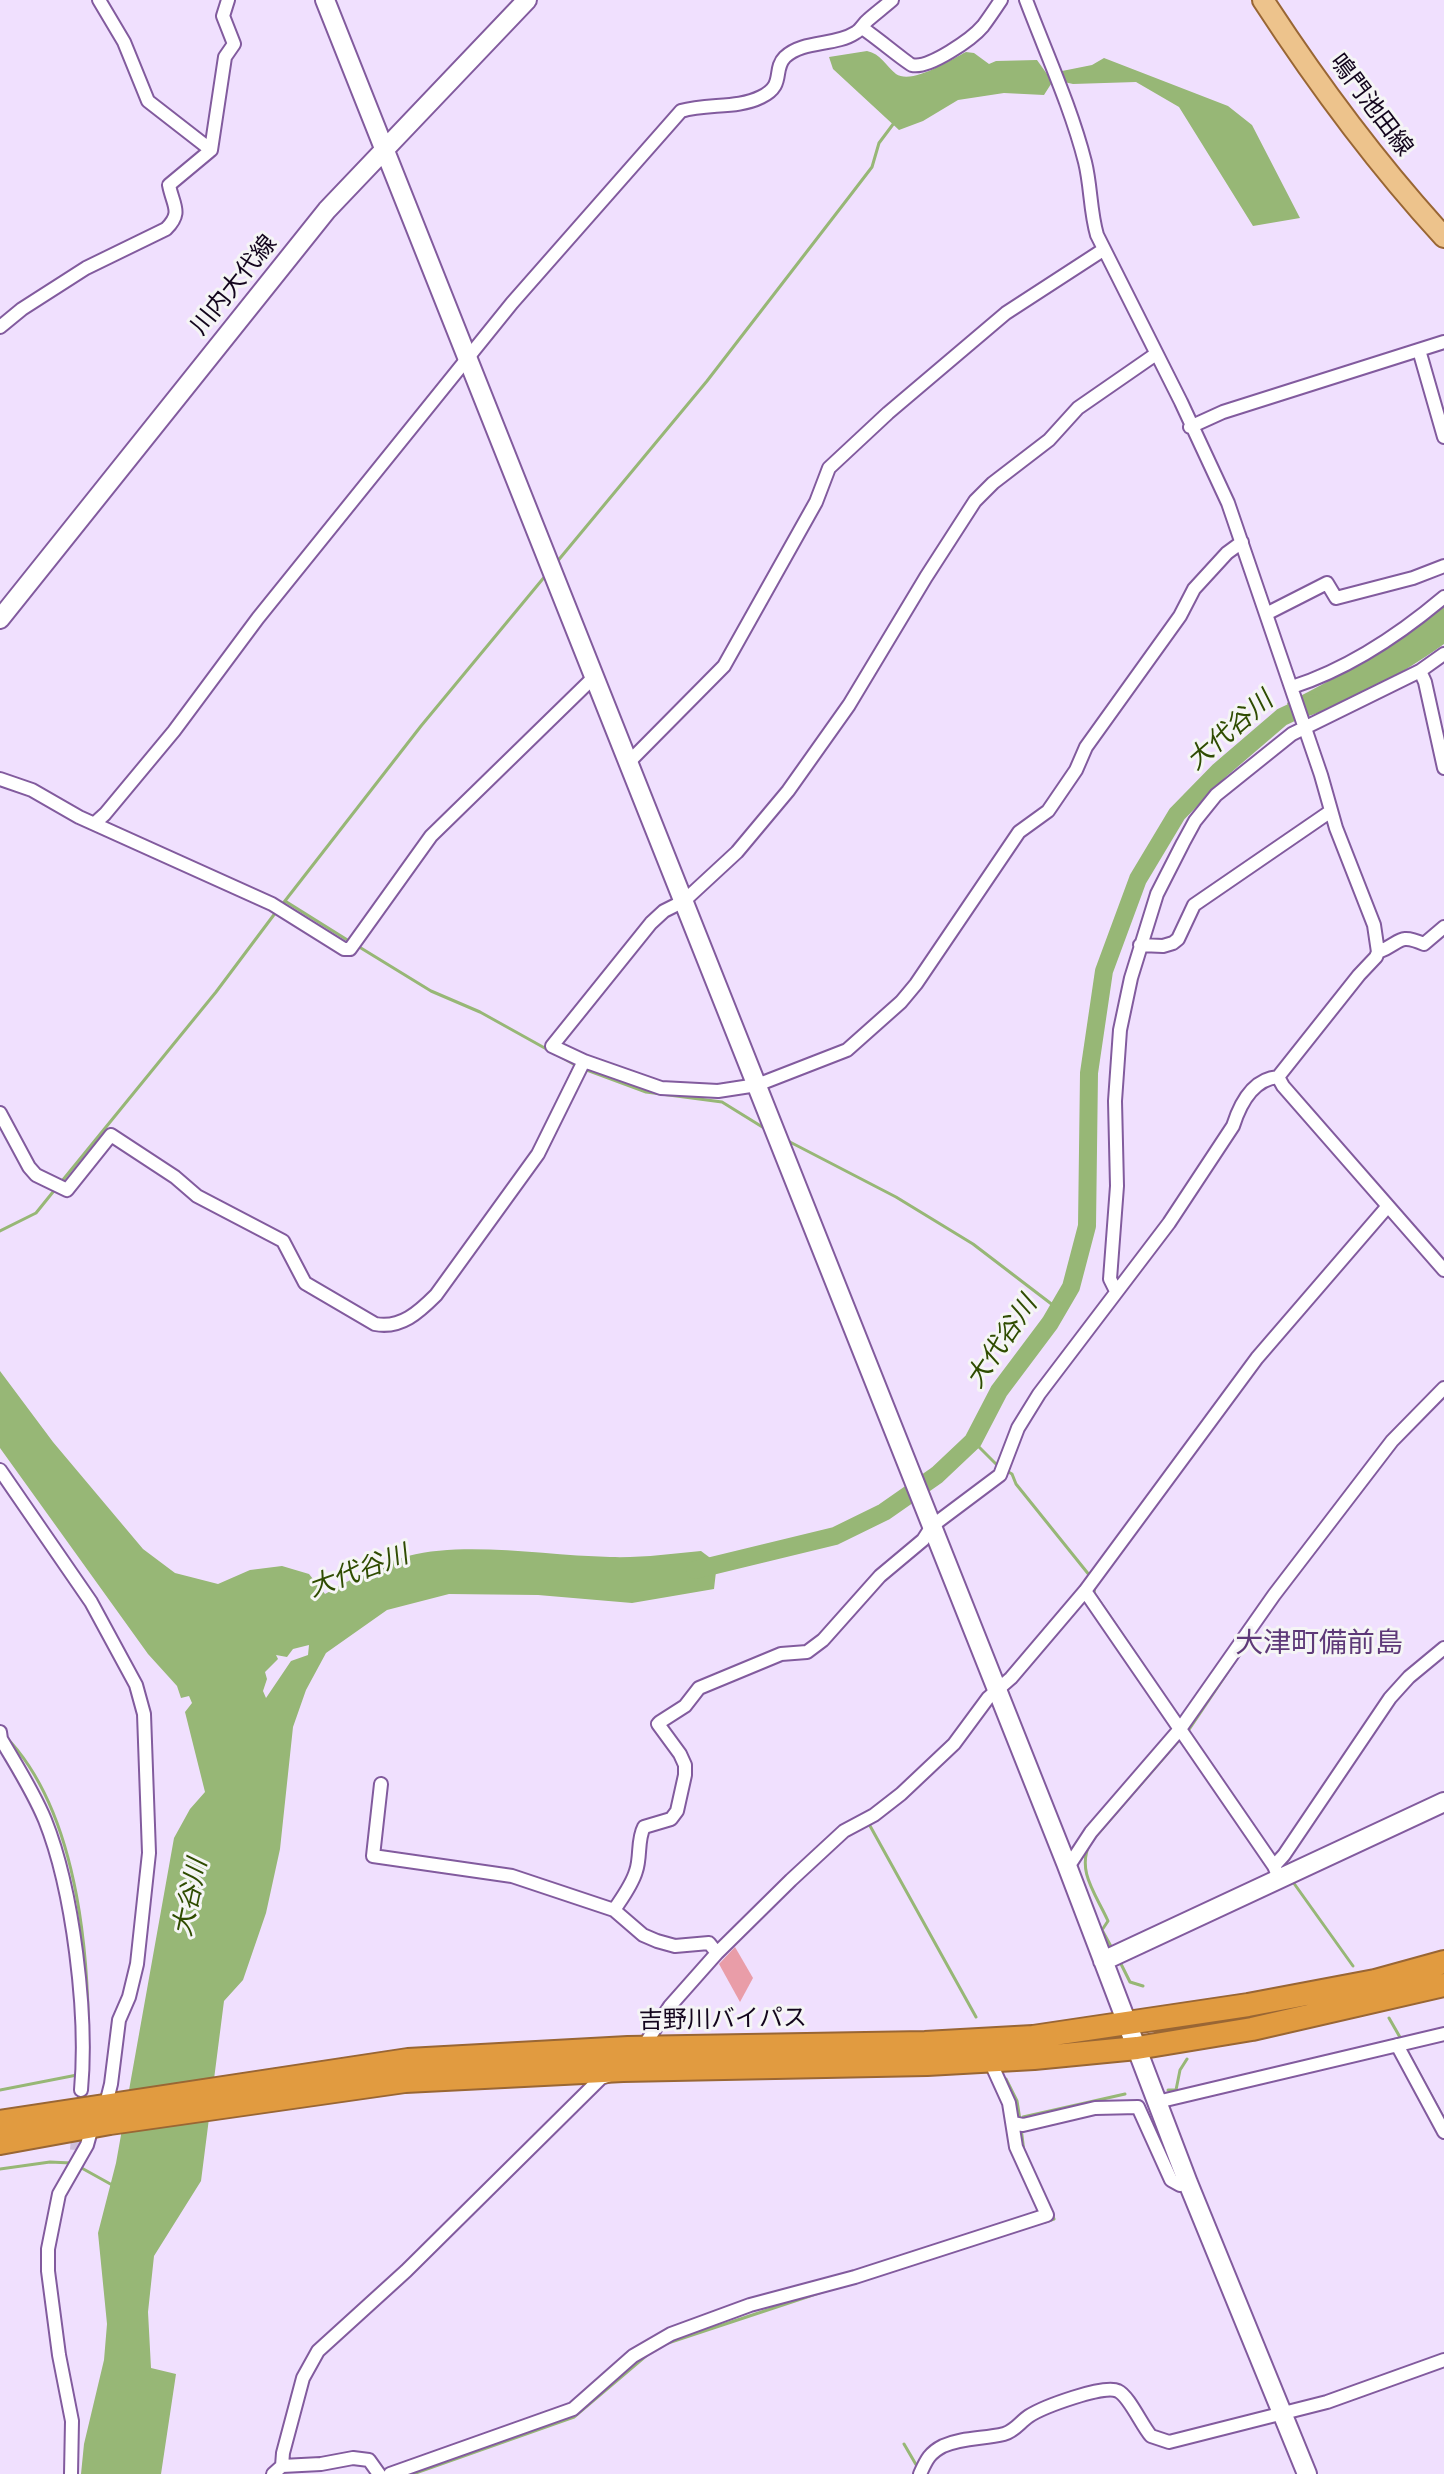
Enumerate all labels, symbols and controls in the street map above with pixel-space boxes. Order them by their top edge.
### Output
street label: 鳴門池田線 [1322,49,1418,163]
street label: 川内大代線 [186,230,284,342]
water label: 大代谷川 [1182,686,1280,778]
water label: 大代谷川 [961,1291,1045,1395]
water label: 大代谷川 [305,1541,413,1605]
district label: 大津町備前島 [1235,1628,1403,1662]
water label: 大谷川 [169,1857,215,1939]
street label: 吉野川バイパス [639,2005,807,2037]

